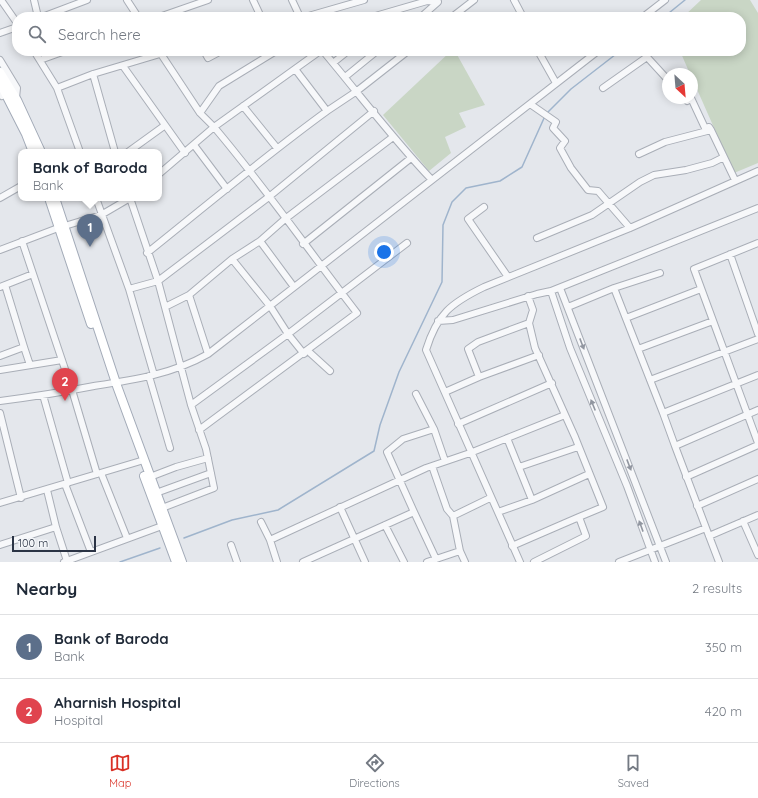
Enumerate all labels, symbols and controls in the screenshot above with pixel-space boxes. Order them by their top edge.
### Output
search box [12,12,746,56]
icon: search [26,23,48,45]
text: Search here [58,25,141,44]
north arrow [662,68,698,104]
popup [18,149,162,201]
text: Bank of Baroda [33,158,147,177]
text: Bank [33,177,63,193]
pin: 1 [77,214,103,247]
your location [374,242,394,262]
one-way arrow [579,338,585,350]
pin: 2 [52,368,78,401]
one-way arrow [589,398,595,410]
one-way arrow [626,459,632,471]
one-way arrow [638,519,644,531]
scale bar [12,534,96,553]
text: 100 m [18,536,48,550]
text: Nearby [16,578,77,599]
text: 2 results [692,580,742,596]
text: Bank of Baroda [54,629,169,648]
text: 1 [26,639,32,655]
text: 350 m [705,639,742,655]
text: Bank [54,648,85,664]
text: Aharnish Hospital [54,693,181,712]
text: 2 [25,703,33,719]
text: 420 m [705,703,742,719]
text: Hospital [54,712,103,728]
tab: Map [109,752,131,790]
tab: Directions [349,752,400,790]
tab: Saved [618,752,649,790]

